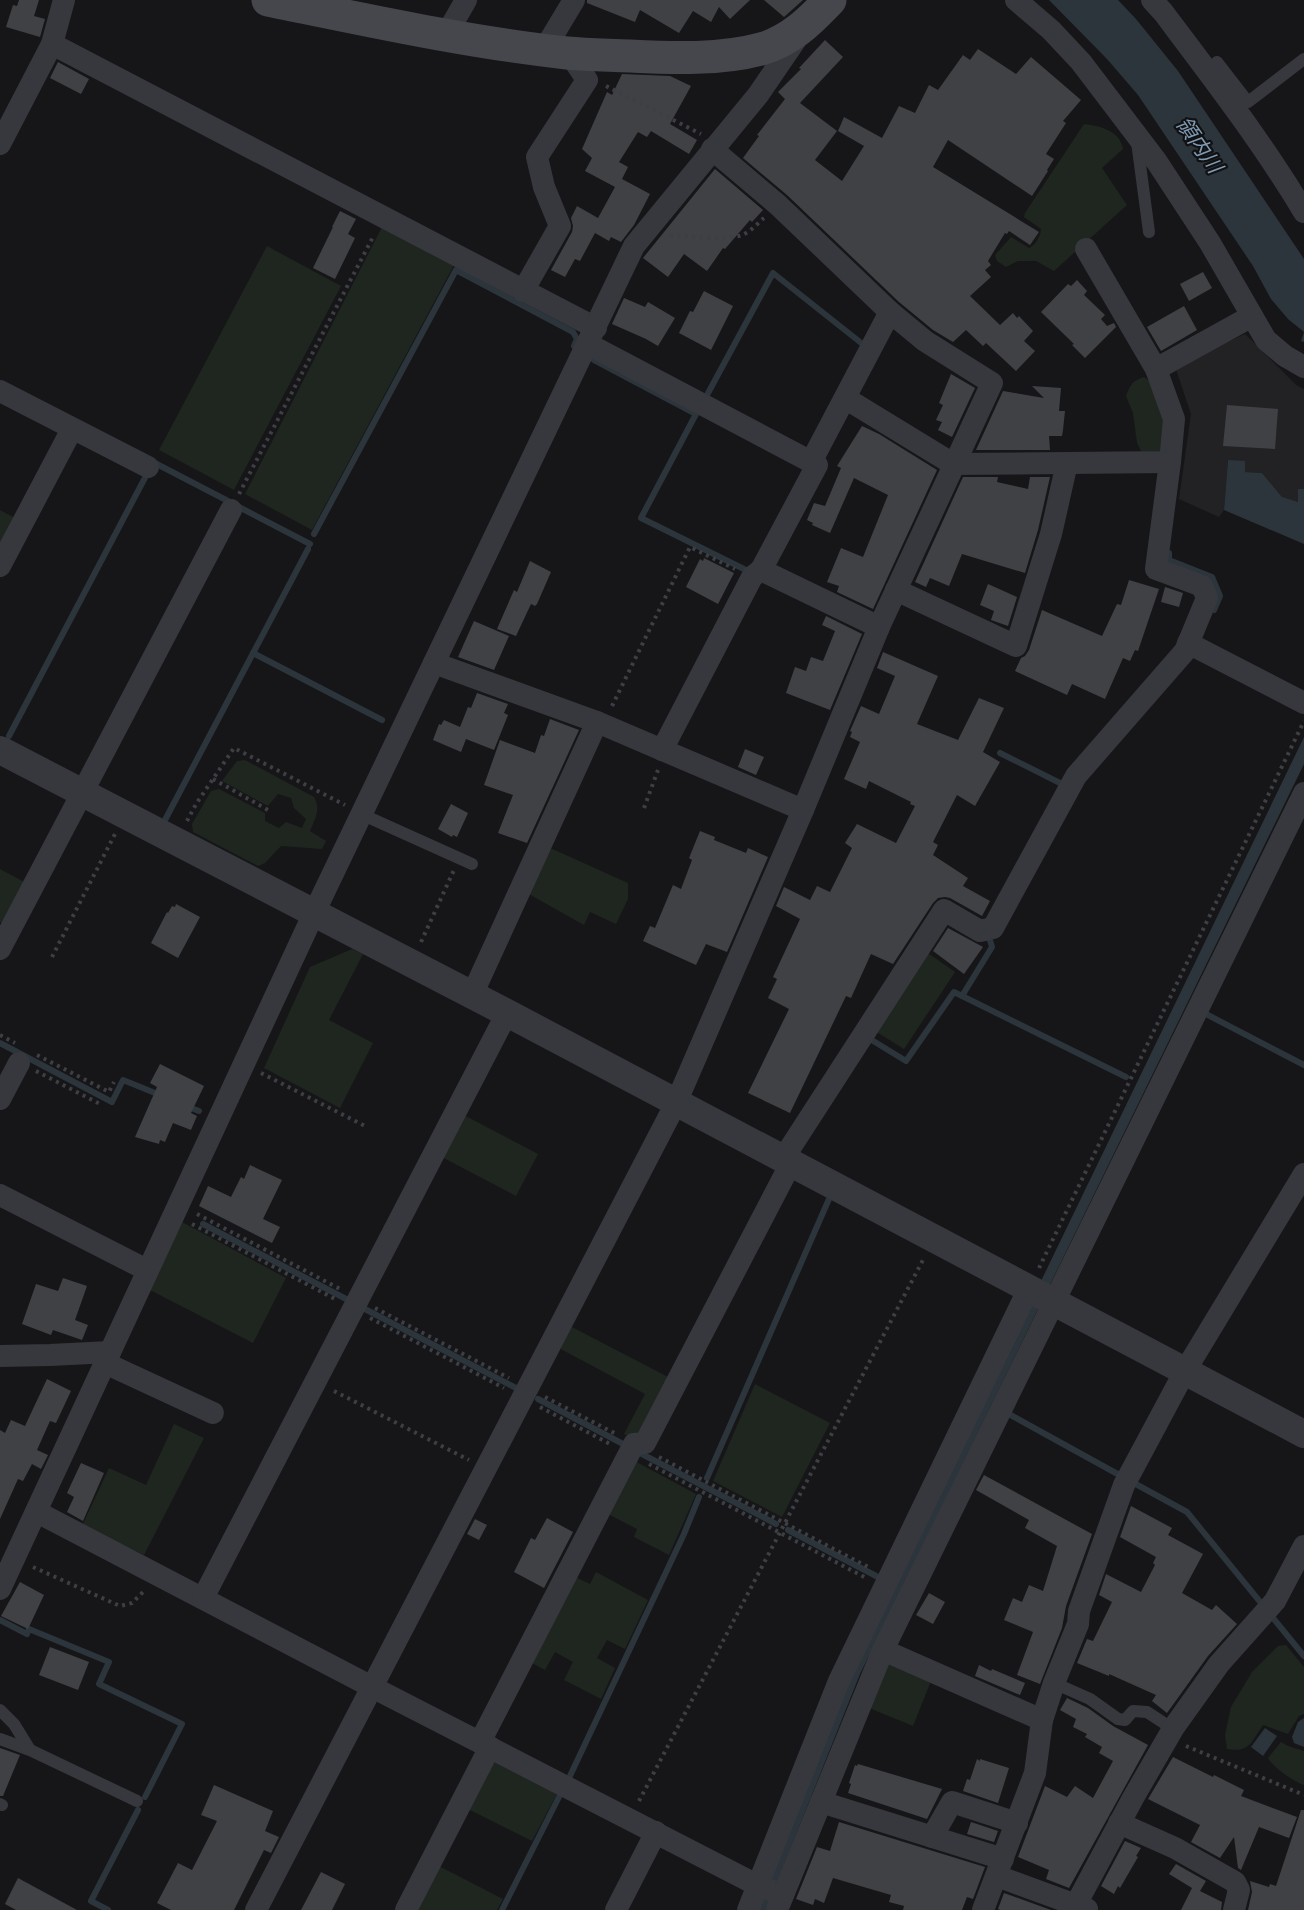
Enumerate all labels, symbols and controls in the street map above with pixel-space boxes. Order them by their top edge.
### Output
water label: 領内川 [1171,112,1229,179]

